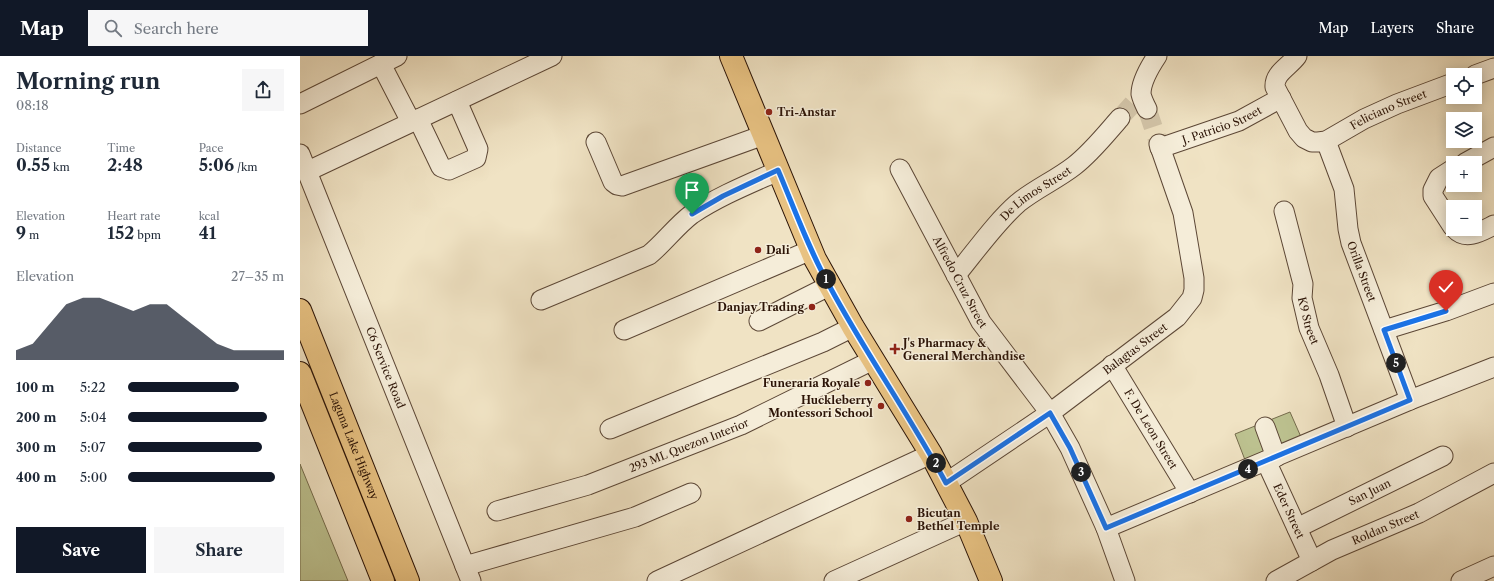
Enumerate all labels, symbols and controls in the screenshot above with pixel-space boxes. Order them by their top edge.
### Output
search box [88,10,368,46]
text: Map [20,17,64,40]
icon: search [102,17,124,39]
text: Search here [134,19,219,38]
text: Map [1318,19,1348,37]
text: Layers [1370,19,1414,37]
text: Share [1436,19,1474,37]
text: Morning run [16,68,160,95]
map controls [1446,68,1482,236]
button: locate [1446,68,1482,104]
button: share [242,69,284,111]
street label: Feliciano Street [1347,87,1428,133]
text: 08:18 [16,97,49,113]
street label: J. Patricio Street [1178,103,1264,148]
place label: Tri-Anstar [777,105,837,119]
marker: Tri-Anstar [764,107,774,117]
button: layers [1446,112,1482,148]
text: Distance [16,141,62,155]
text: Time [107,141,135,155]
text: Pace [199,141,224,155]
text: 0.55 [16,155,50,175]
text: 2:48 [107,155,143,175]
text: 5:06 [199,155,234,175]
button: + [1446,156,1482,192]
text: km [50,160,70,174]
text: /km [234,160,258,174]
street label: De Limos Street [997,163,1074,223]
pin [675,173,709,214]
icon: arrive [681,179,703,201]
button: − [1446,200,1482,236]
text: Elevation [16,209,65,223]
text: Heart rate [107,209,160,223]
text: kcal [199,209,219,223]
text: 9 [16,223,26,243]
text: 152 [107,223,134,243]
text: 41 [199,223,216,243]
text: m [26,228,39,242]
text: bpm [134,228,161,242]
street label: Alfredo Cruz Street [929,233,990,331]
street label: Orilla Street [1344,239,1379,304]
place label: Dali [766,243,790,257]
marker: Dali [753,245,763,255]
text: Elevation [16,268,74,284]
text: 27–35 m [231,268,284,284]
pin: 1 [816,269,836,289]
pin [1429,270,1463,311]
text: 1 [824,272,828,286]
icon: check [1435,276,1457,298]
street label: K9 Street [1295,295,1322,347]
place label: Danjay Trading [717,300,805,314]
marker: Danjay Trading [807,302,817,312]
street label: Balagtas Street [1100,320,1170,378]
street label: C6 Service Road [363,325,408,411]
place label: J's Pharmacy & General Merchandise [901,336,1025,363]
marker: J's Pharmacy & General Merchandise [890,344,900,354]
pin: 5 [1386,353,1406,373]
text: 5 [1393,356,1399,370]
place label: Funeraria Royale [763,376,860,390]
marker: Funeraria Royale [863,378,873,388]
text: 100 m [16,379,55,395]
text: 5:22 [80,379,106,395]
street label: F. De Leon Street [1121,386,1181,472]
street label: Laguna Lake Highway [326,390,382,502]
place label: Huckleberry Montessori School [768,393,873,420]
marker: Huckleberry Montessori School [876,401,886,411]
text: 200 m [16,409,56,425]
text: 5:04 [80,409,106,425]
street label: 293 ML Quezon Interior [627,415,751,475]
text: 300 m [16,439,56,455]
text: 5:07 [80,439,105,455]
pin: 2 [926,453,946,473]
text: 2 [933,456,939,470]
pin: 4 [1238,459,1258,479]
pin: 3 [1071,462,1091,482]
text: 4 [1245,462,1251,476]
text: 3 [1078,465,1084,479]
text: 400 m [16,469,56,485]
text: 5:00 [80,469,107,485]
street label: San Juan [1346,476,1393,509]
street label: Eder Street [1270,481,1308,541]
place label: Bicutan Bethel Temple [917,506,1000,533]
street label: Roldan Street [1350,507,1421,548]
marker: Bicutan Bethel Temple [904,514,914,524]
button: Save [16,527,146,573]
button: Share [154,527,284,573]

